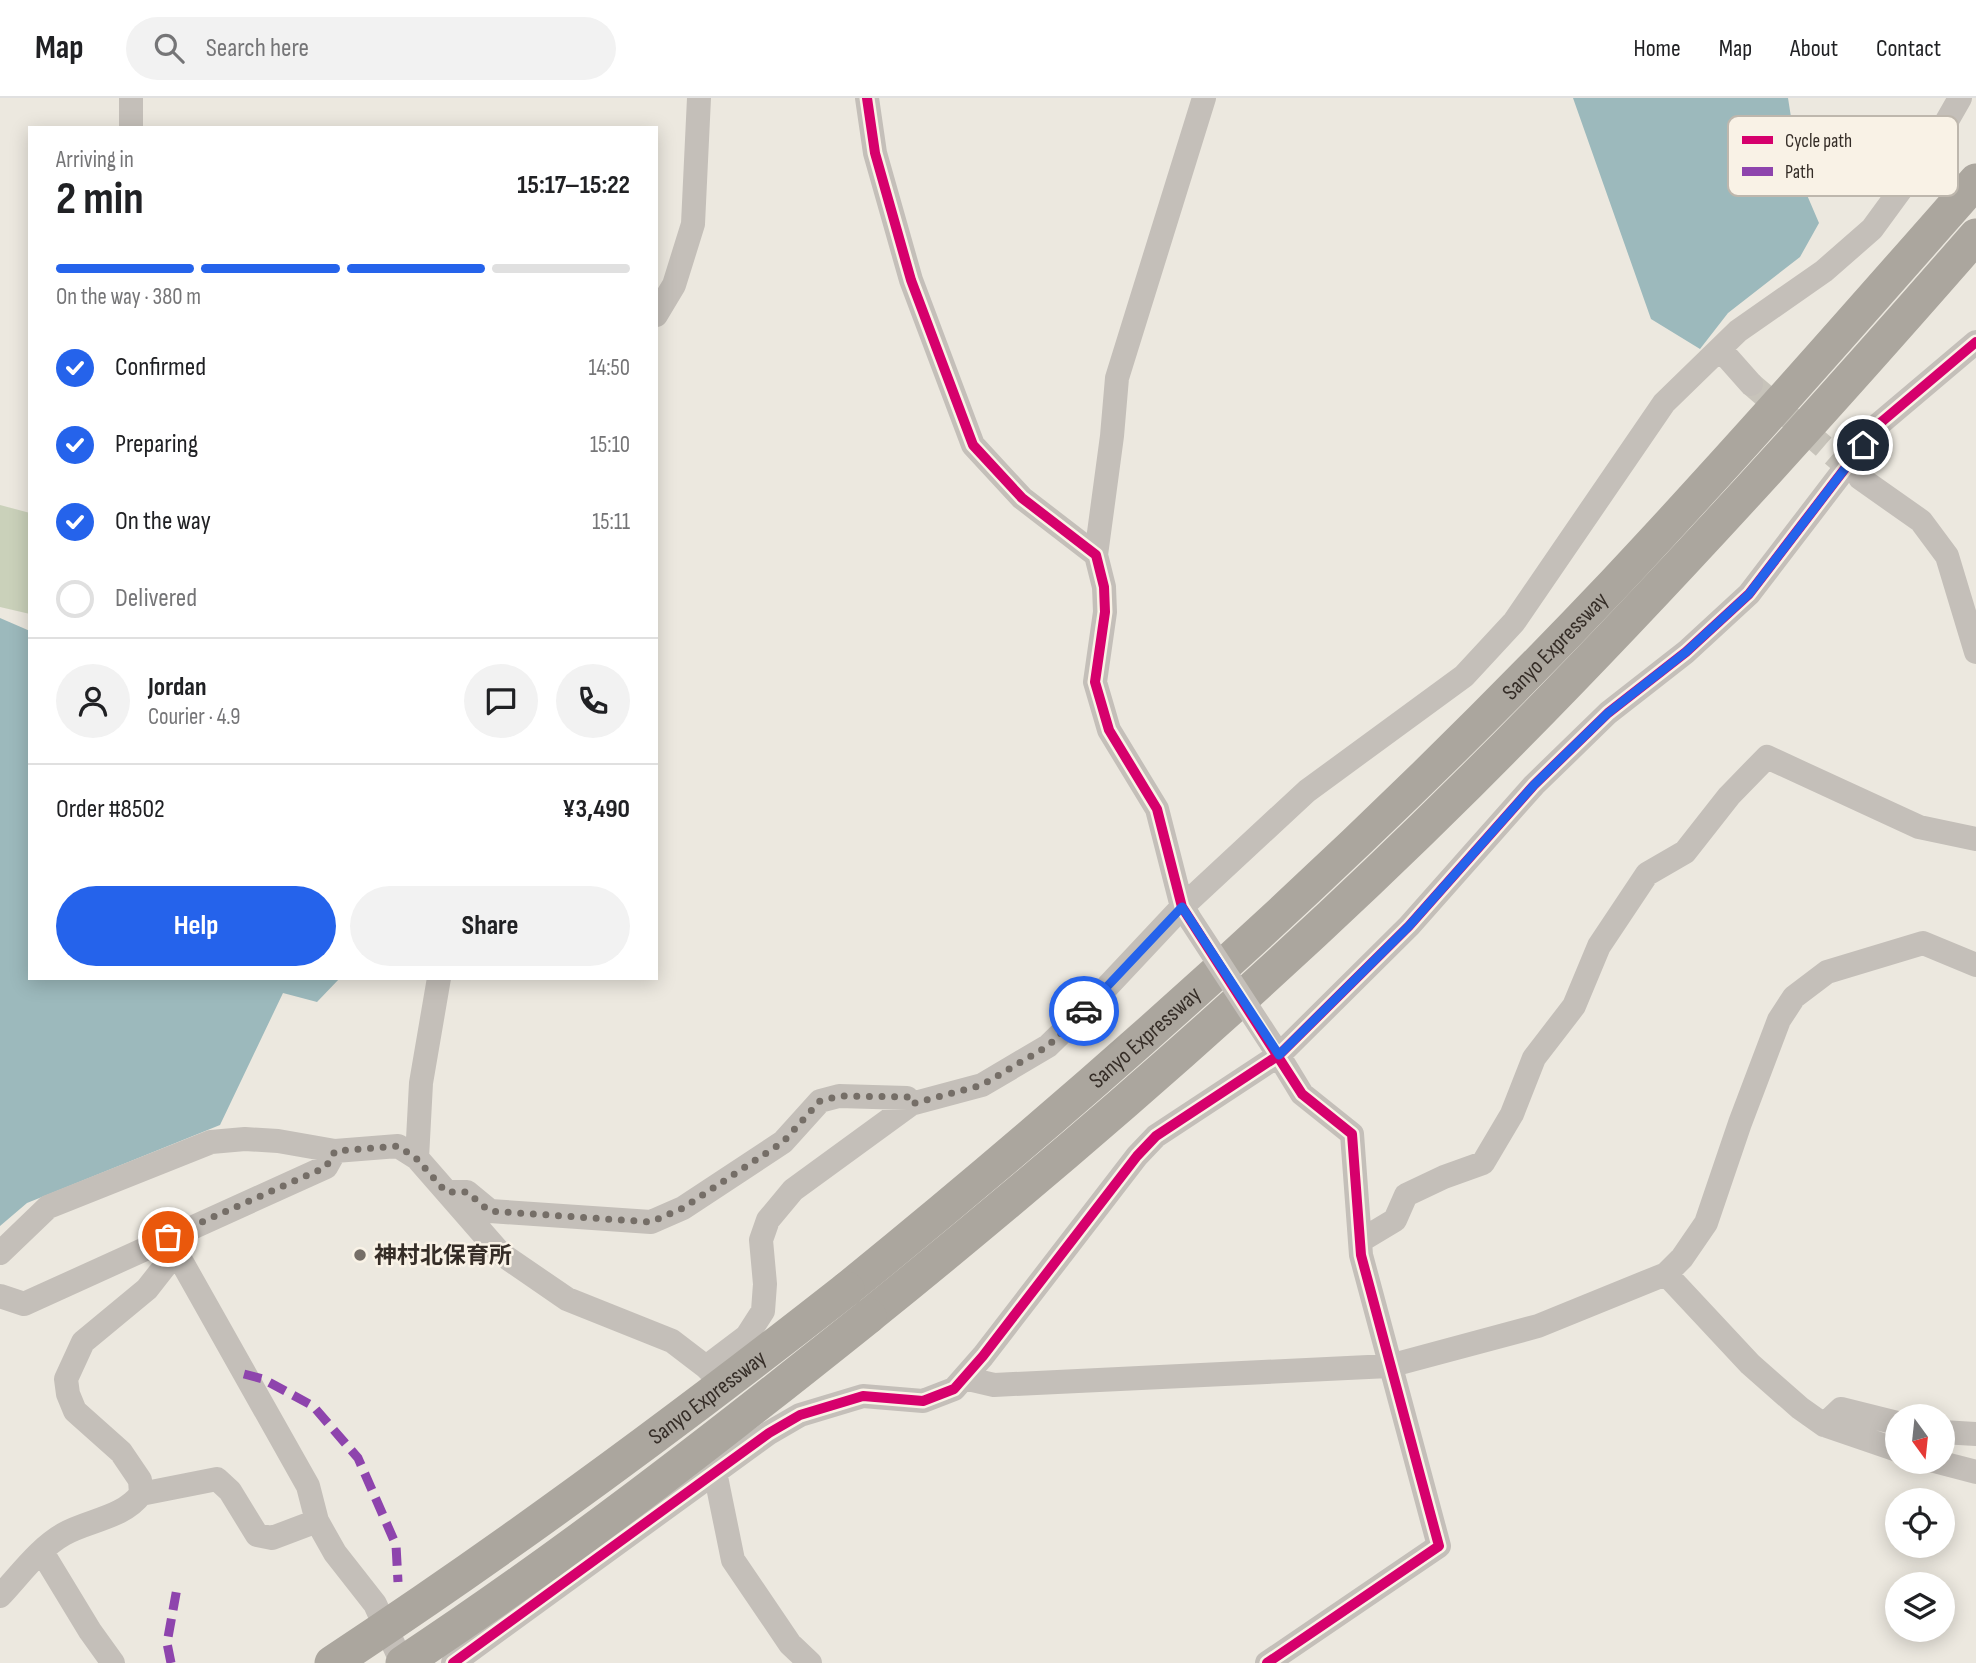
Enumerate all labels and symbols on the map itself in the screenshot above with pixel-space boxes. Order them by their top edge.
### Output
legend [1728,116,1958,196]
text: Cycle path [1785,130,1852,153]
text: Path [1785,161,1814,184]
pin [1833,415,1893,475]
street label: Sanyo Expressway [1496,586,1614,706]
courier [1049,976,1119,1046]
street label: Sanyo Expressway [1083,980,1207,1094]
pin [138,1207,198,1267]
place label: 神村北保育所 [374,1242,512,1270]
marker: 神村北保育所 [352,1247,368,1263]
street label: Sanyo Expressway [643,1344,772,1451]
north arrow [1885,1404,1955,1474]

